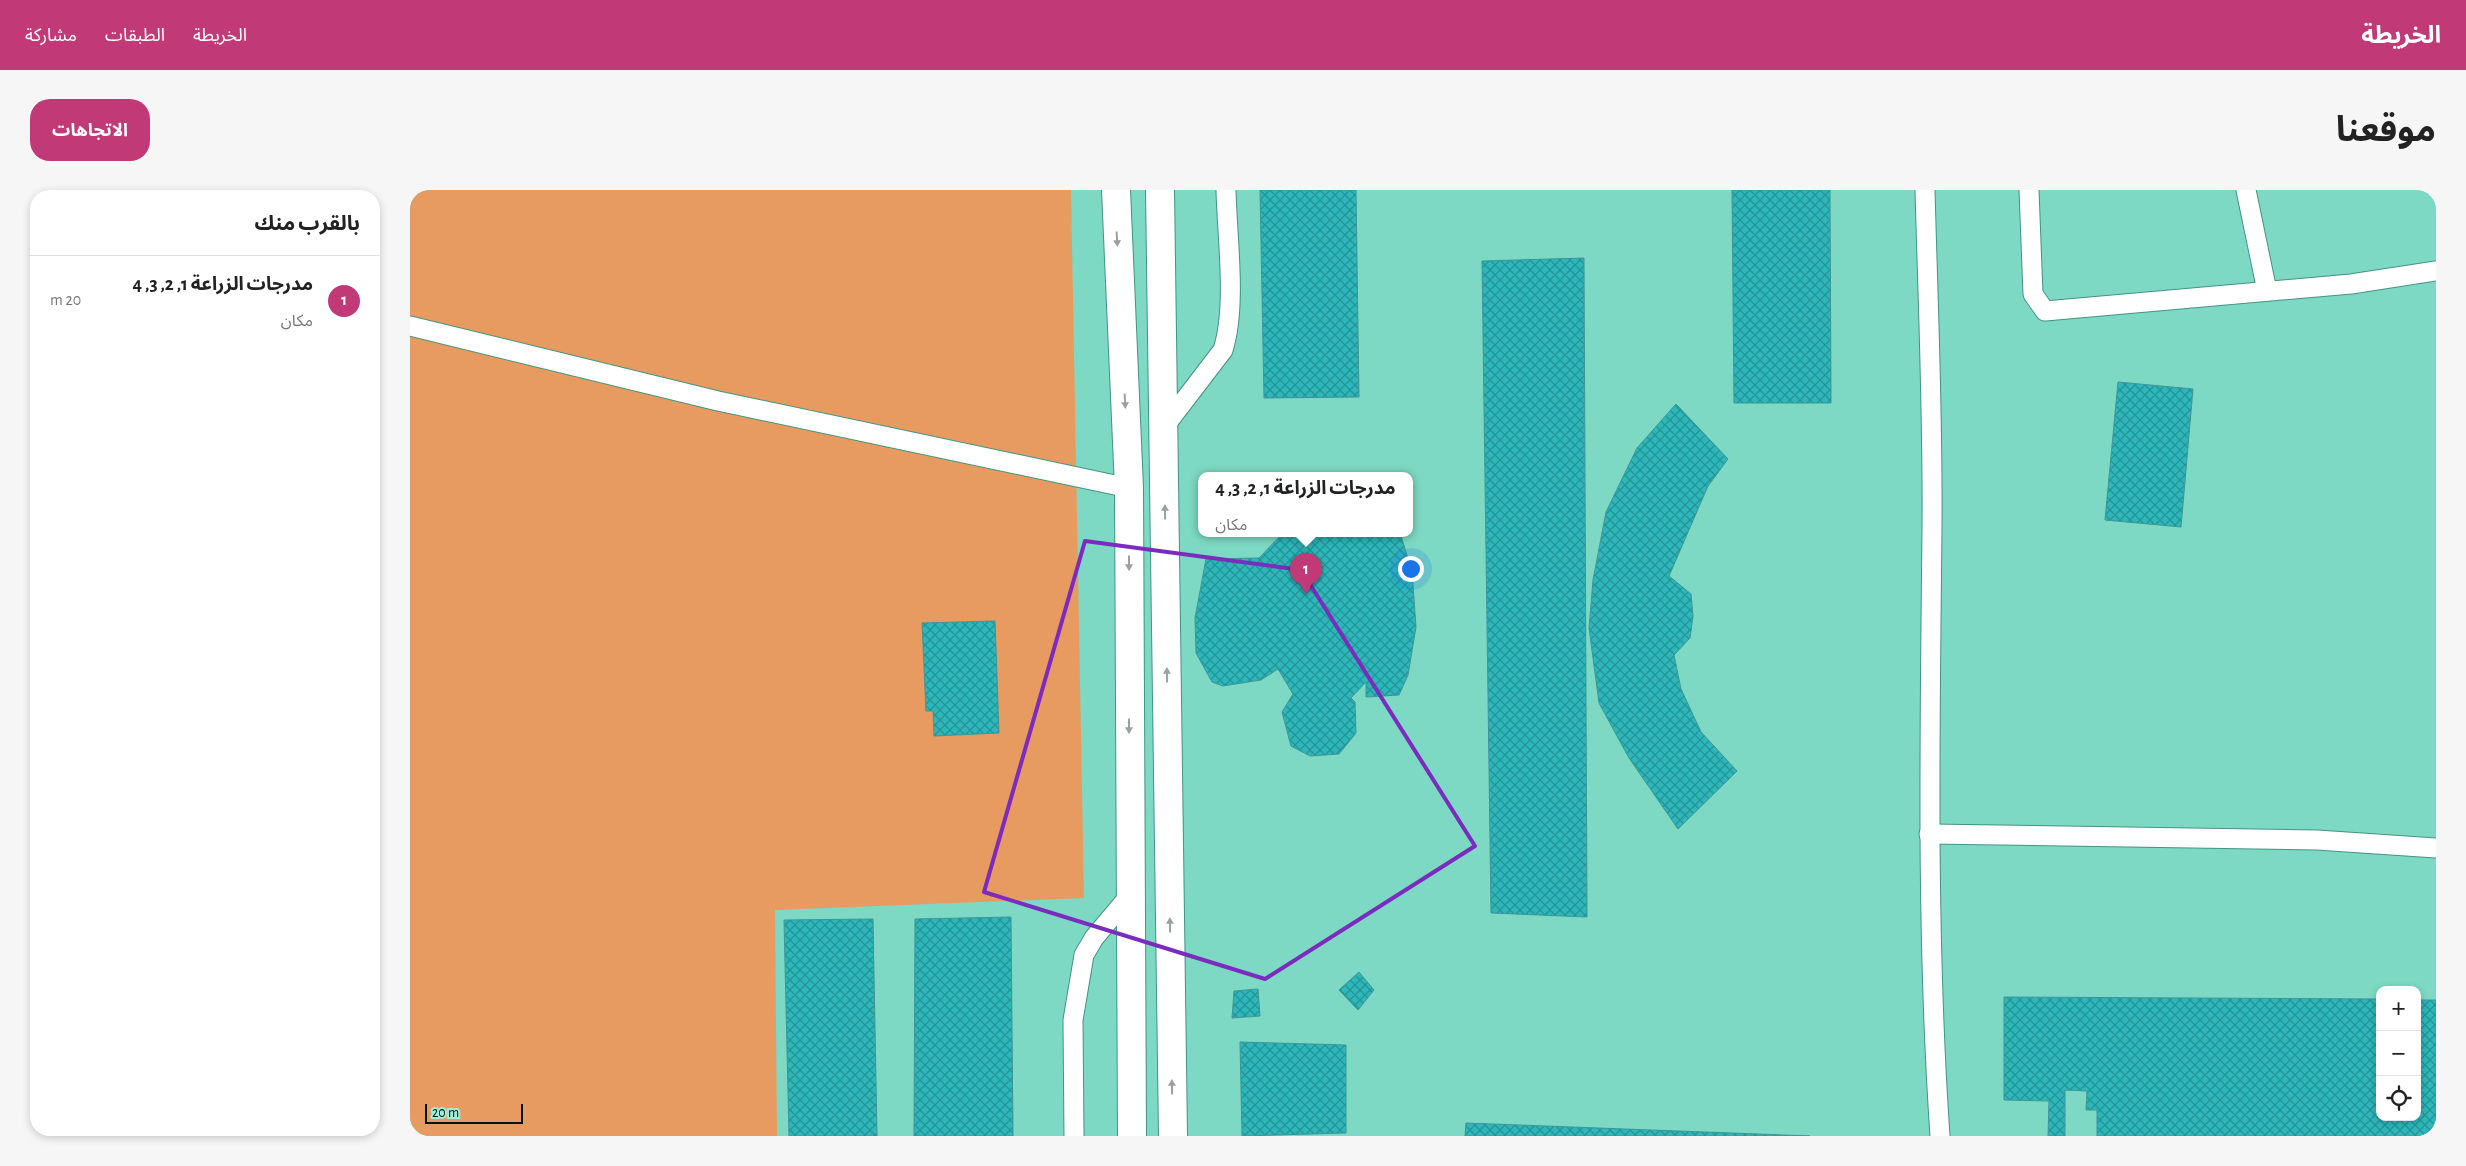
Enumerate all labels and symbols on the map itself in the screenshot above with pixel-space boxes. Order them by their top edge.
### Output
one-way arrow [1114,231,1122,247]
one-way arrow [1121,393,1129,409]
one-way arrow [1161,504,1169,520]
pin: 1 [1290,553,1322,594]
one-way arrow [1125,556,1133,572]
your location [1398,556,1424,582]
one-way arrow [1163,667,1171,683]
one-way arrow [1125,718,1133,734]
one-way arrow [1166,917,1174,933]
one-way arrow [1168,1079,1176,1095]
scale bar [425,1101,522,1124]

